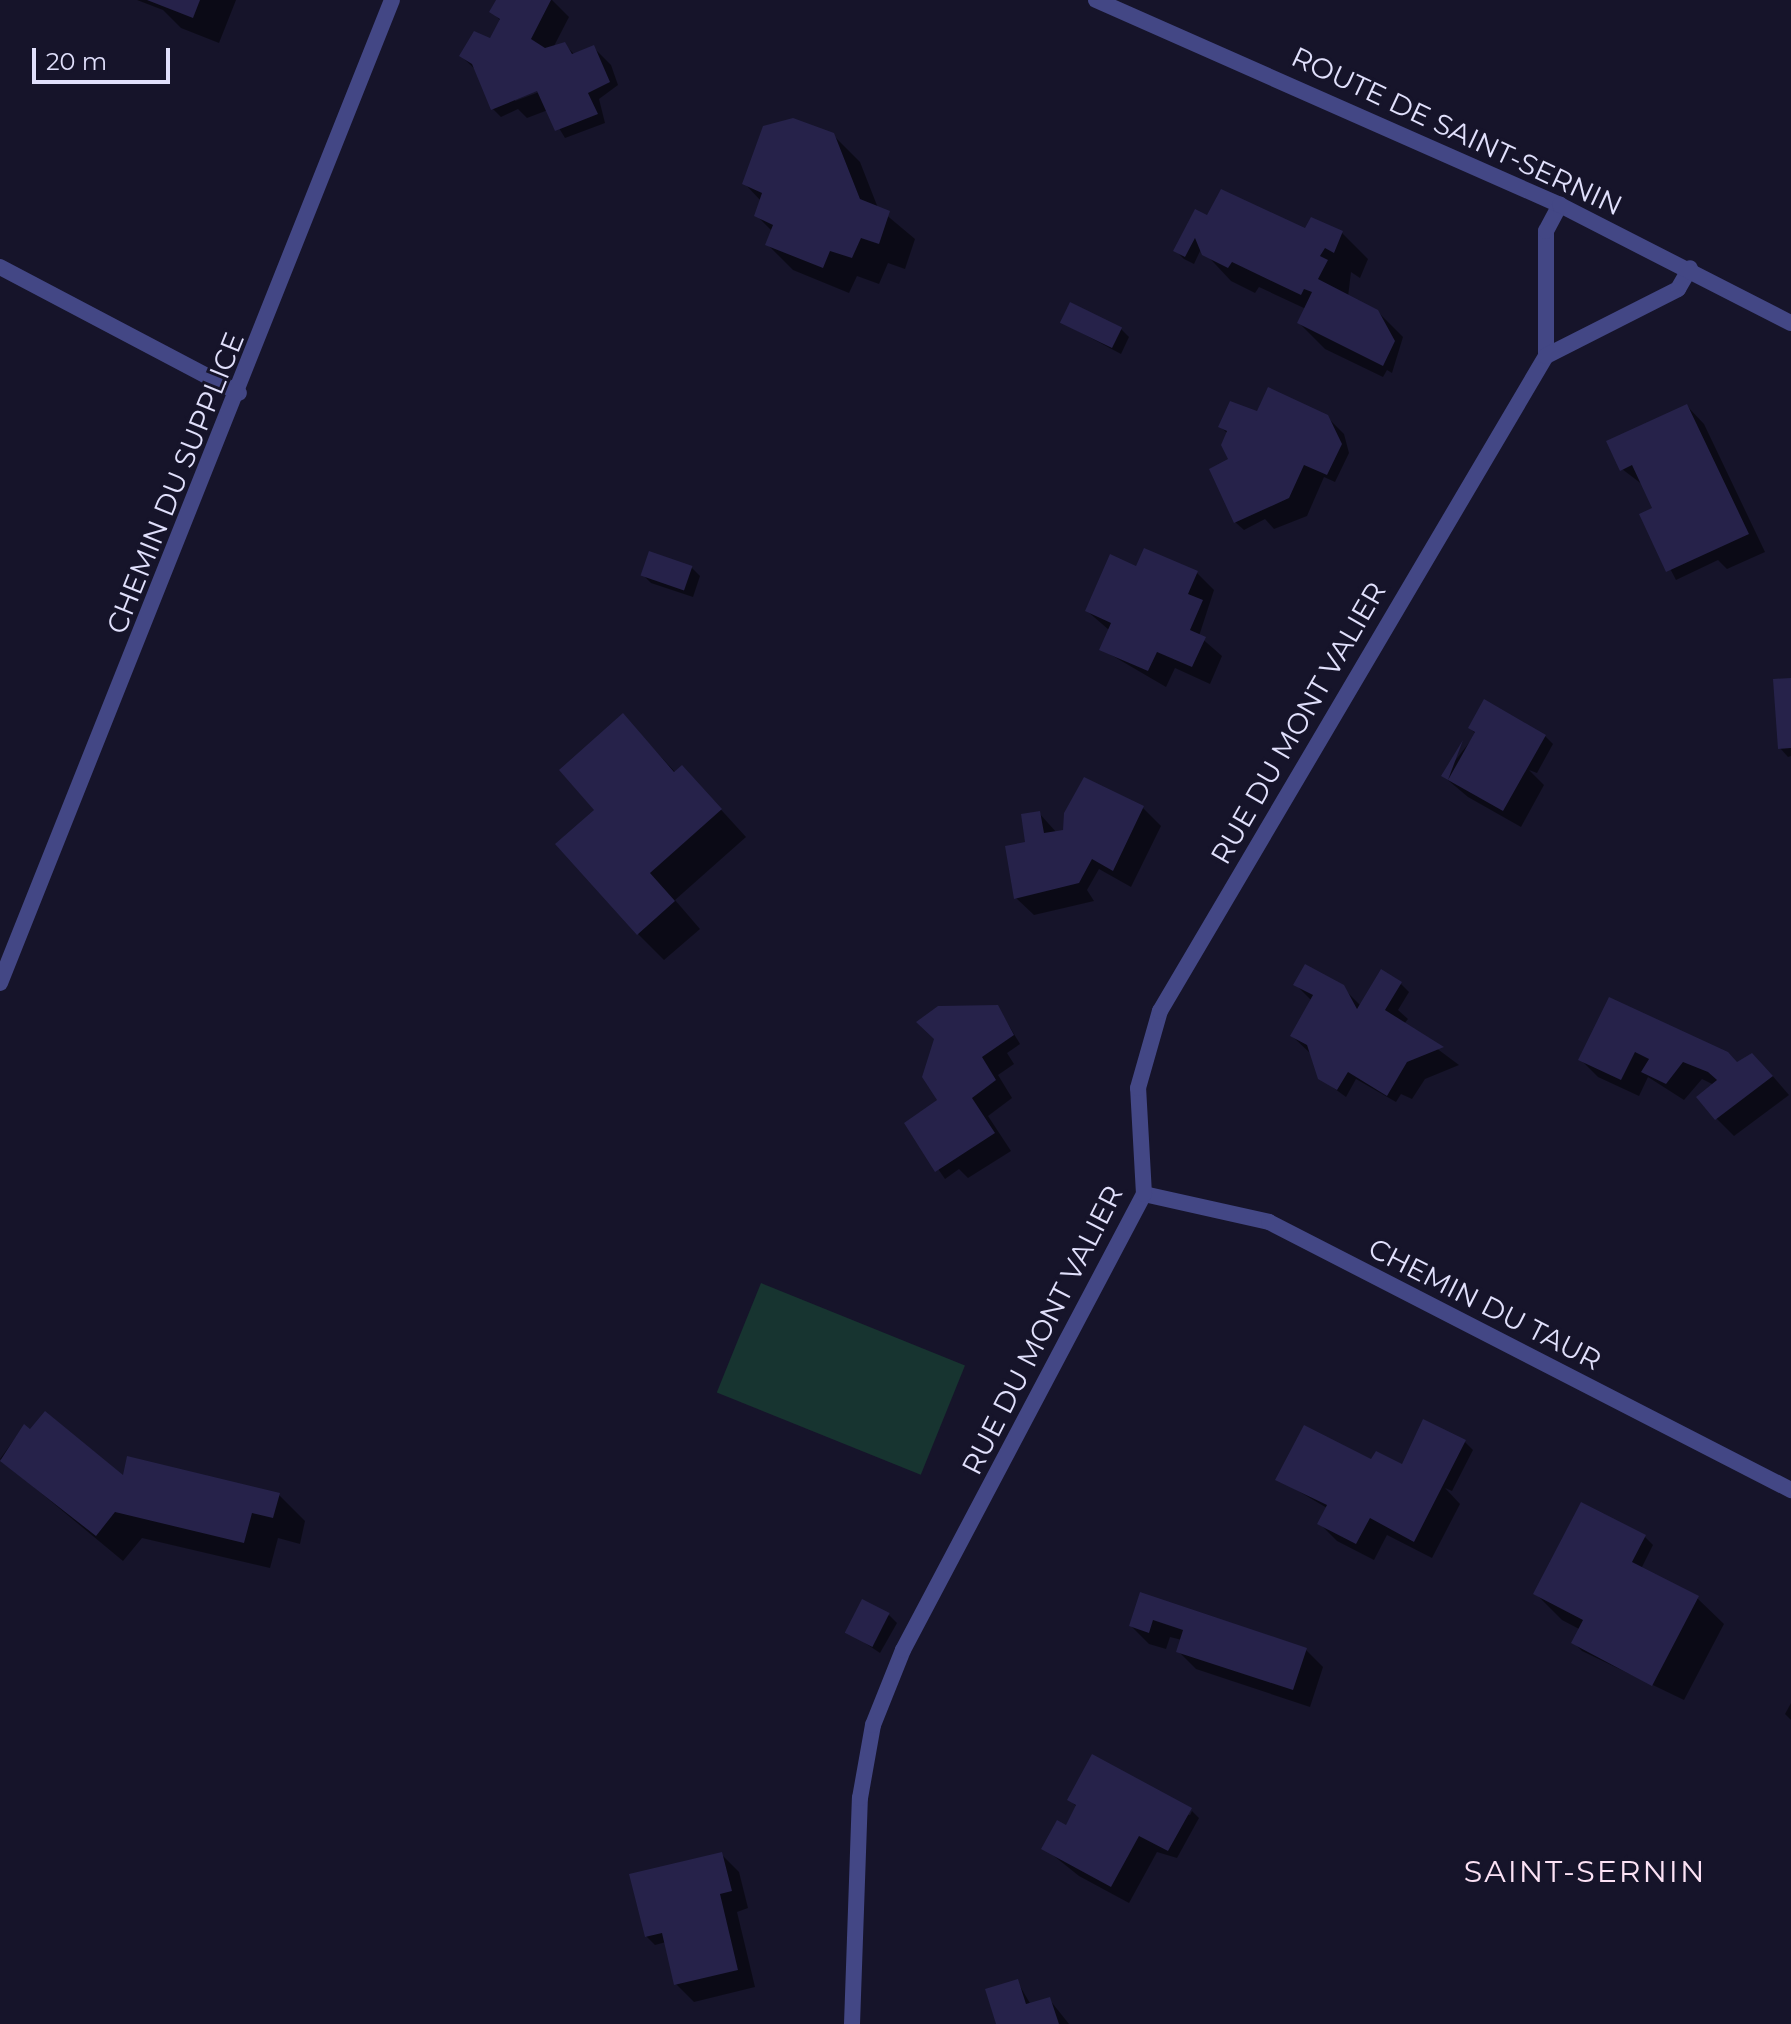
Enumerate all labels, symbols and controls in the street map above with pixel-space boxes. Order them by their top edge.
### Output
scale bar [36,32,174,82]
street label: ROUTE DE SAINT-SERNIN [1286,40,1628,222]
text: 20 m [46,47,107,76]
street label: CHEMIN DU SUPPLICE [99,327,251,639]
street label: RUE DU MONT VALIER [1203,576,1393,870]
street label: RUE DU MONT VALIER [954,1180,1130,1480]
street label: CHEMIN DU TAUR [1363,1231,1607,1377]
district label: SAINT-SERNIN [1464,1854,1706,1890]

